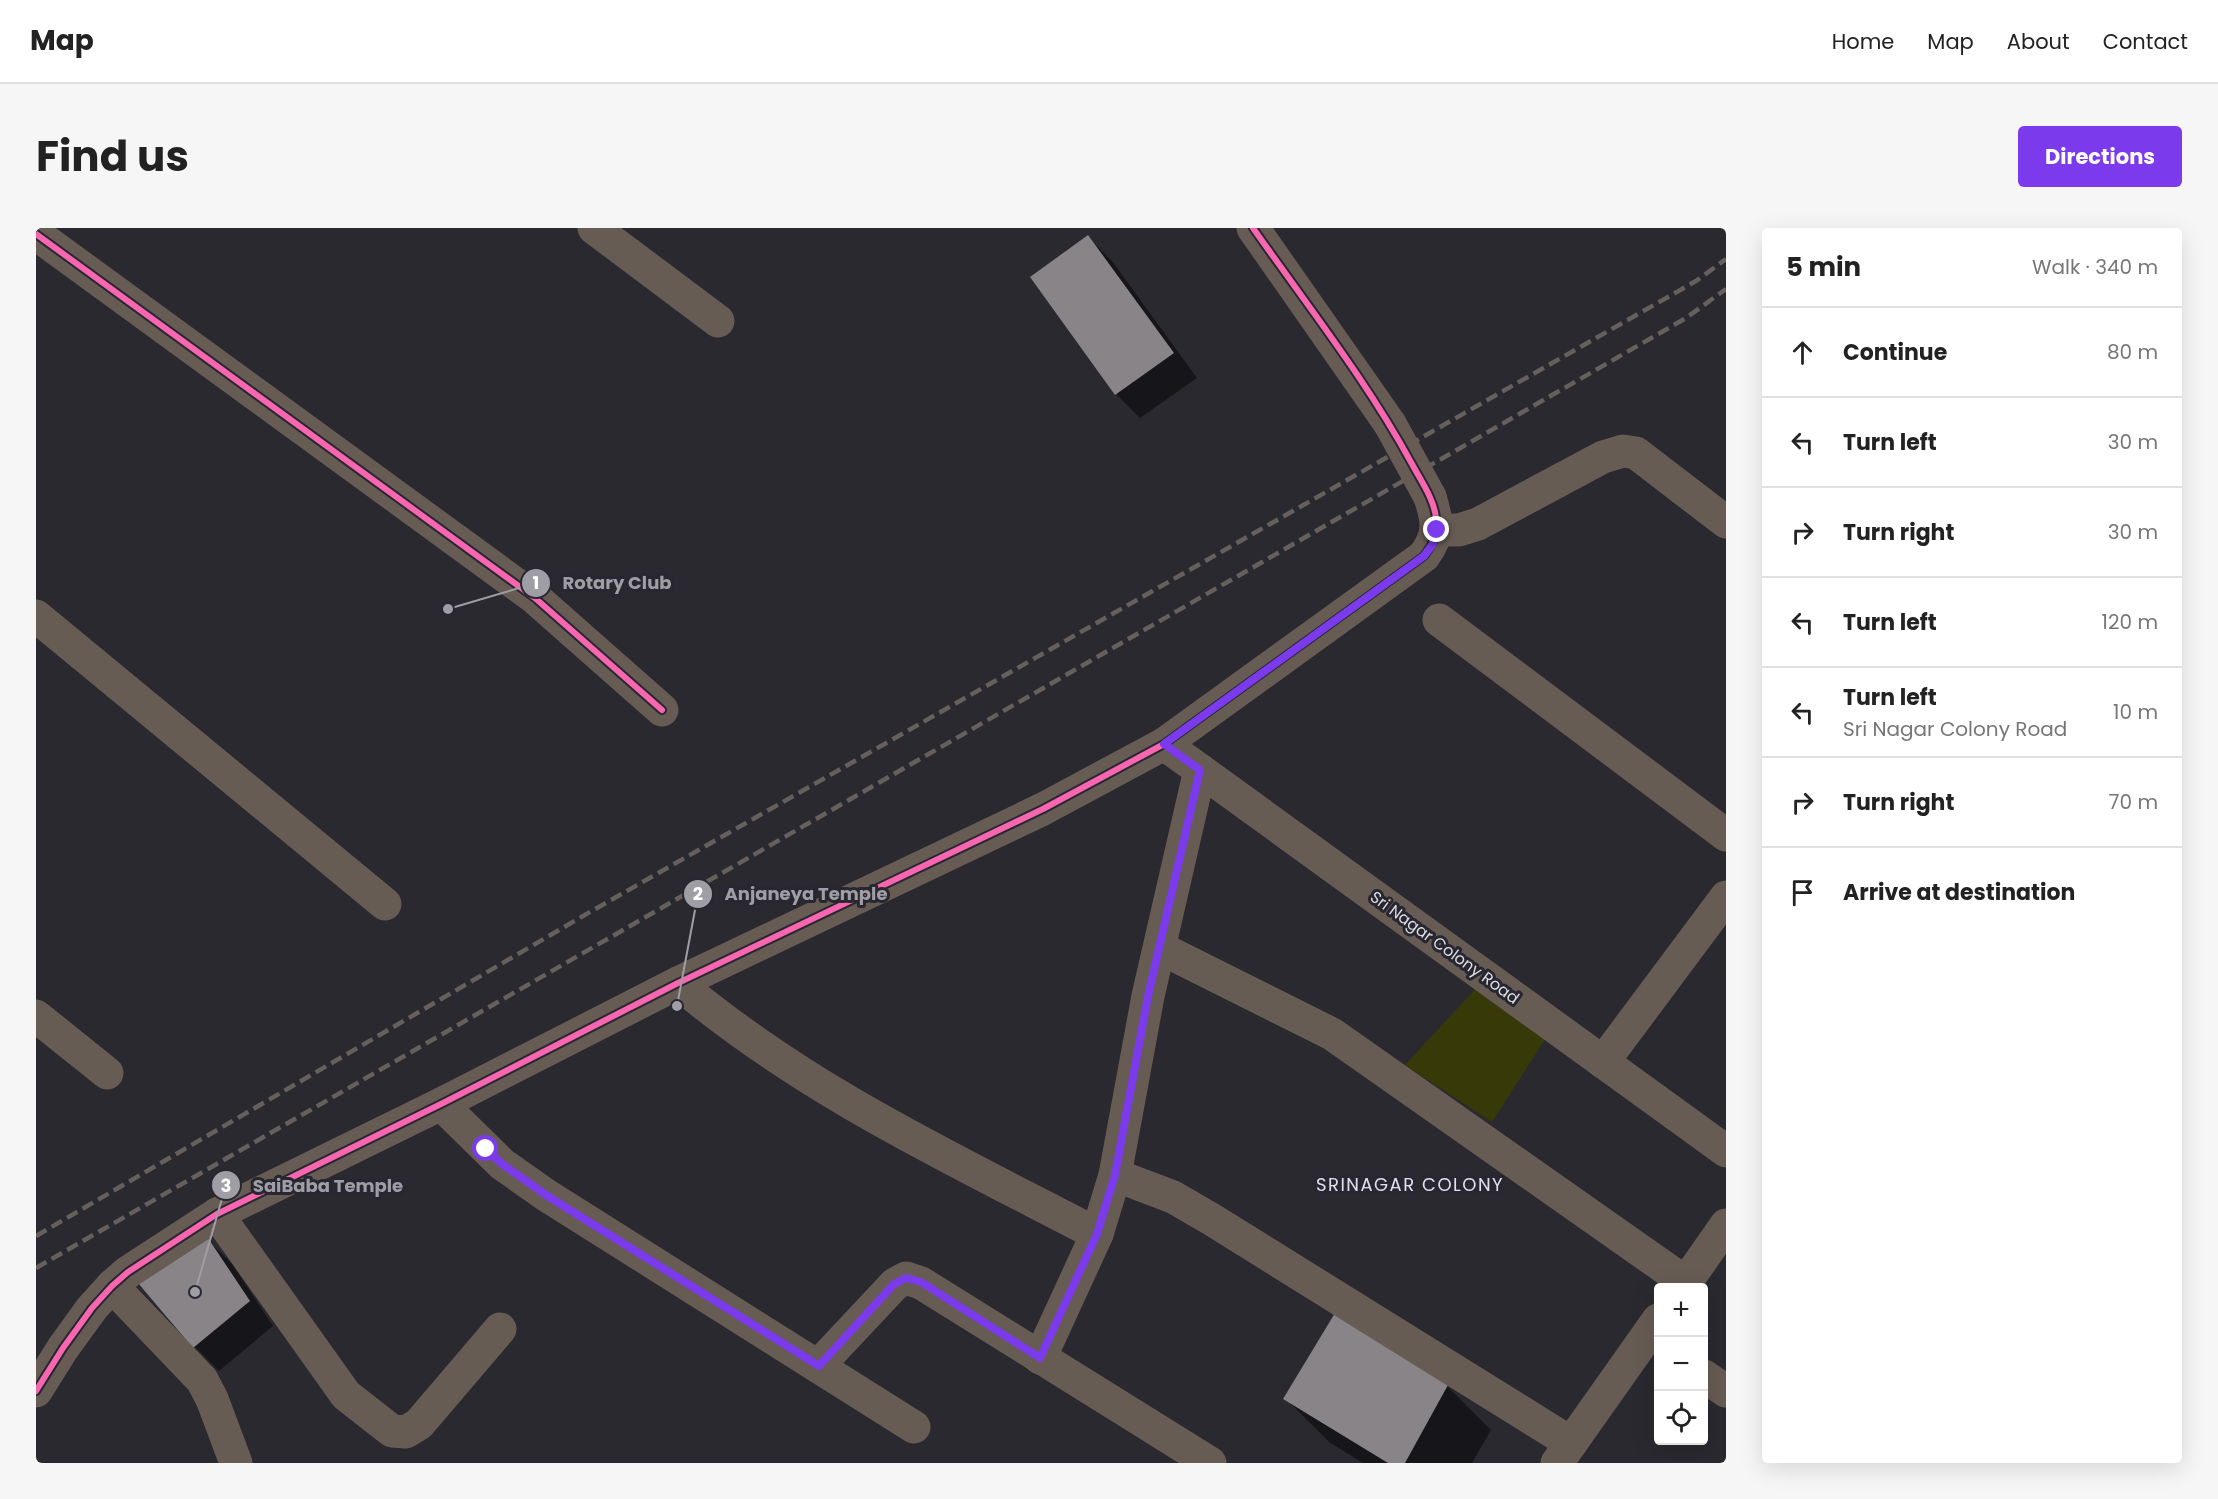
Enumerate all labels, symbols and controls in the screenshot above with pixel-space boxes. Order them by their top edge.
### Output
text: Map [30,21,94,60]
text: Home [1832,27,1894,56]
text: Map [1927,27,1974,56]
text: About [2007,27,2070,56]
text: Contact [2103,27,2188,56]
button: Directions [2018,126,2182,187]
text: Find us [36,127,189,186]
text: 5 min [1786,249,1861,285]
text: Walk · 340 m [2032,253,2158,281]
icon: ahead [1786,336,1819,369]
text: Continue [1843,337,1947,368]
text: 80 m [2107,338,2158,366]
icon: left [1786,426,1819,459]
text: Turn left [1843,427,1937,458]
text: 30 m [2108,428,2158,456]
route end [1423,516,1449,542]
icon: right [1786,516,1819,549]
text: Turn right [1843,517,1954,548]
text: 30 m [2108,518,2158,546]
callout: Rotary Club [521,565,684,601]
text: 1 [533,570,539,595]
text: Rotary Club [562,570,672,595]
icon: left [1786,606,1819,639]
text: Turn left [1843,607,1937,638]
text: 120 m [2102,608,2158,636]
text: Turn left [1843,682,1937,713]
icon: left [1786,696,1819,729]
text: 10 m [2113,698,2158,726]
text: Sri Nagar Colony Road [1843,715,2067,743]
icon: right [1786,786,1819,819]
text: Turn right [1843,787,1954,818]
text: 70 m [2109,788,2158,816]
callout: Anjaneya Temple [683,876,900,912]
icon: arrive [1786,876,1819,909]
text: Arrive at destination [1843,877,2075,908]
text: 2 [693,881,703,906]
text: Anjaneya Temple [725,881,887,906]
street label: Sri Nagar Colony Road [1365,885,1524,1009]
route start [472,1135,498,1161]
callout: SaiBaba Temple [211,1167,415,1203]
district label: SRINAGAR COLONY [1316,1172,1504,1197]
text: 3 [221,1173,231,1198]
text: SaiBaba Temple [253,1173,403,1198]
map controls [1654,1283,1708,1445]
button: + [1654,1283,1708,1337]
button: − [1654,1337,1708,1391]
button: locate [1654,1391,1708,1445]

